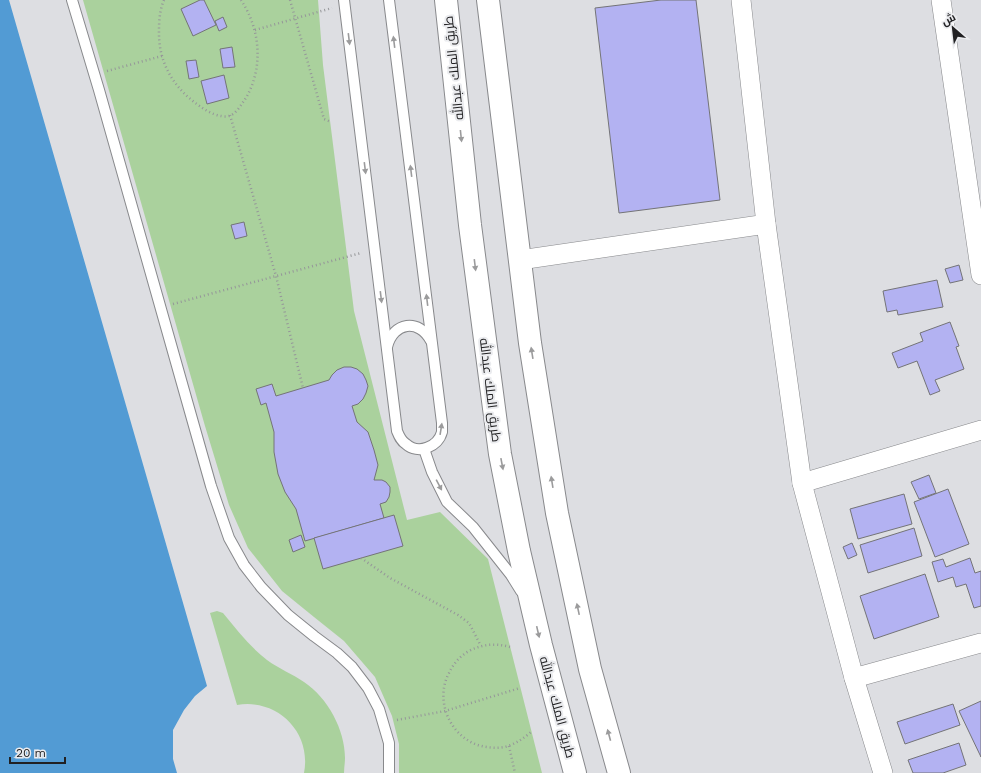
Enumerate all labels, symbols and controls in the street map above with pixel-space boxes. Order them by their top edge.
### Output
north arrow [933,8,973,48]
text: ش [939,11,958,29]
street label: طريق الملك عبدالله [440,15,466,121]
one-way arrow [345,33,352,45]
one-way arrow [391,36,398,48]
one-way arrow [457,130,464,142]
one-way arrow [362,162,368,174]
one-way arrow [407,165,414,177]
one-way arrow [472,259,479,271]
one-way arrow [378,291,384,303]
one-way arrow [424,294,430,306]
street label: طريق الملك عبدالله [477,337,505,443]
one-way arrow [529,347,535,359]
one-way arrow [438,423,444,435]
one-way arrow [499,458,505,470]
one-way arrow [549,476,555,488]
one-way arrow [435,479,442,491]
one-way arrow [574,603,580,615]
one-way arrow [535,626,541,638]
street label: طريق الملك عبدالله [537,654,579,760]
one-way arrow [605,729,611,742]
scale bar [10,739,65,765]
text: 20 m [16,746,46,760]

